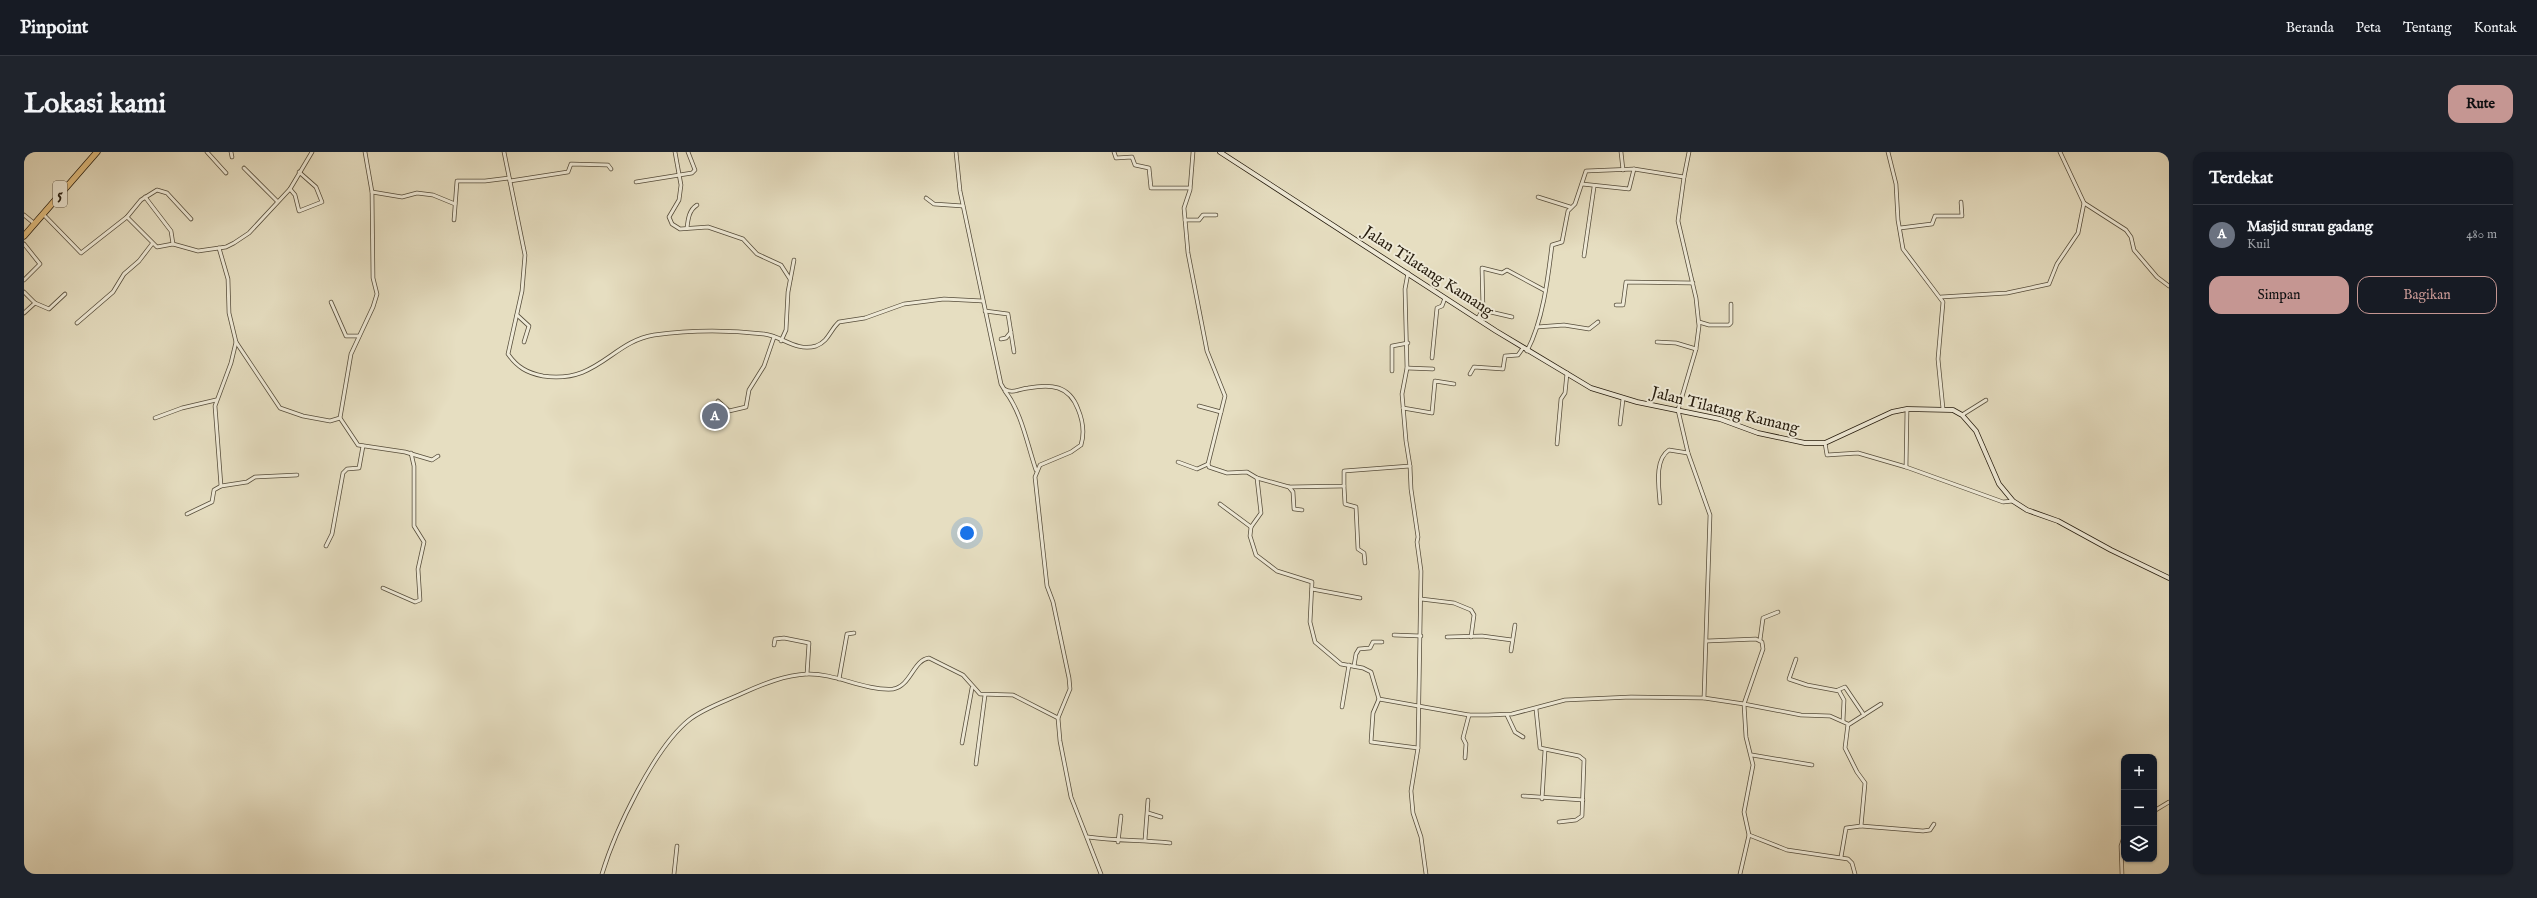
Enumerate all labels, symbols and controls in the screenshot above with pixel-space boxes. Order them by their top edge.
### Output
text: Pinpoint [20,16,88,40]
text: Beranda [2286,19,2334,37]
text: Peta [2356,19,2381,37]
text: Tentang [2403,19,2452,37]
text: Kontak [2474,19,2517,37]
button: Rute [2448,85,2513,123]
text: Lokasi kami [24,87,166,122]
text: Terdekat [2209,168,2273,189]
road number: 5 [53,181,67,207]
text: Masjid surau gadang [2247,217,2373,236]
street label: Jalan Tilatang Kamang [1357,221,1497,322]
text: A [2218,226,2226,243]
text: 480 m [2466,226,2497,243]
text: Kuil [2247,236,2270,253]
button: Simpan [2209,276,2349,314]
button: Bagikan [2357,276,2497,314]
street label: Jalan Tilatang Kamang [1647,382,1801,439]
pin: A [702,401,728,431]
your location [957,523,977,543]
map controls [2121,754,2157,862]
button: + [2121,754,2157,790]
button: − [2121,790,2157,826]
button: layers [2121,826,2157,862]

